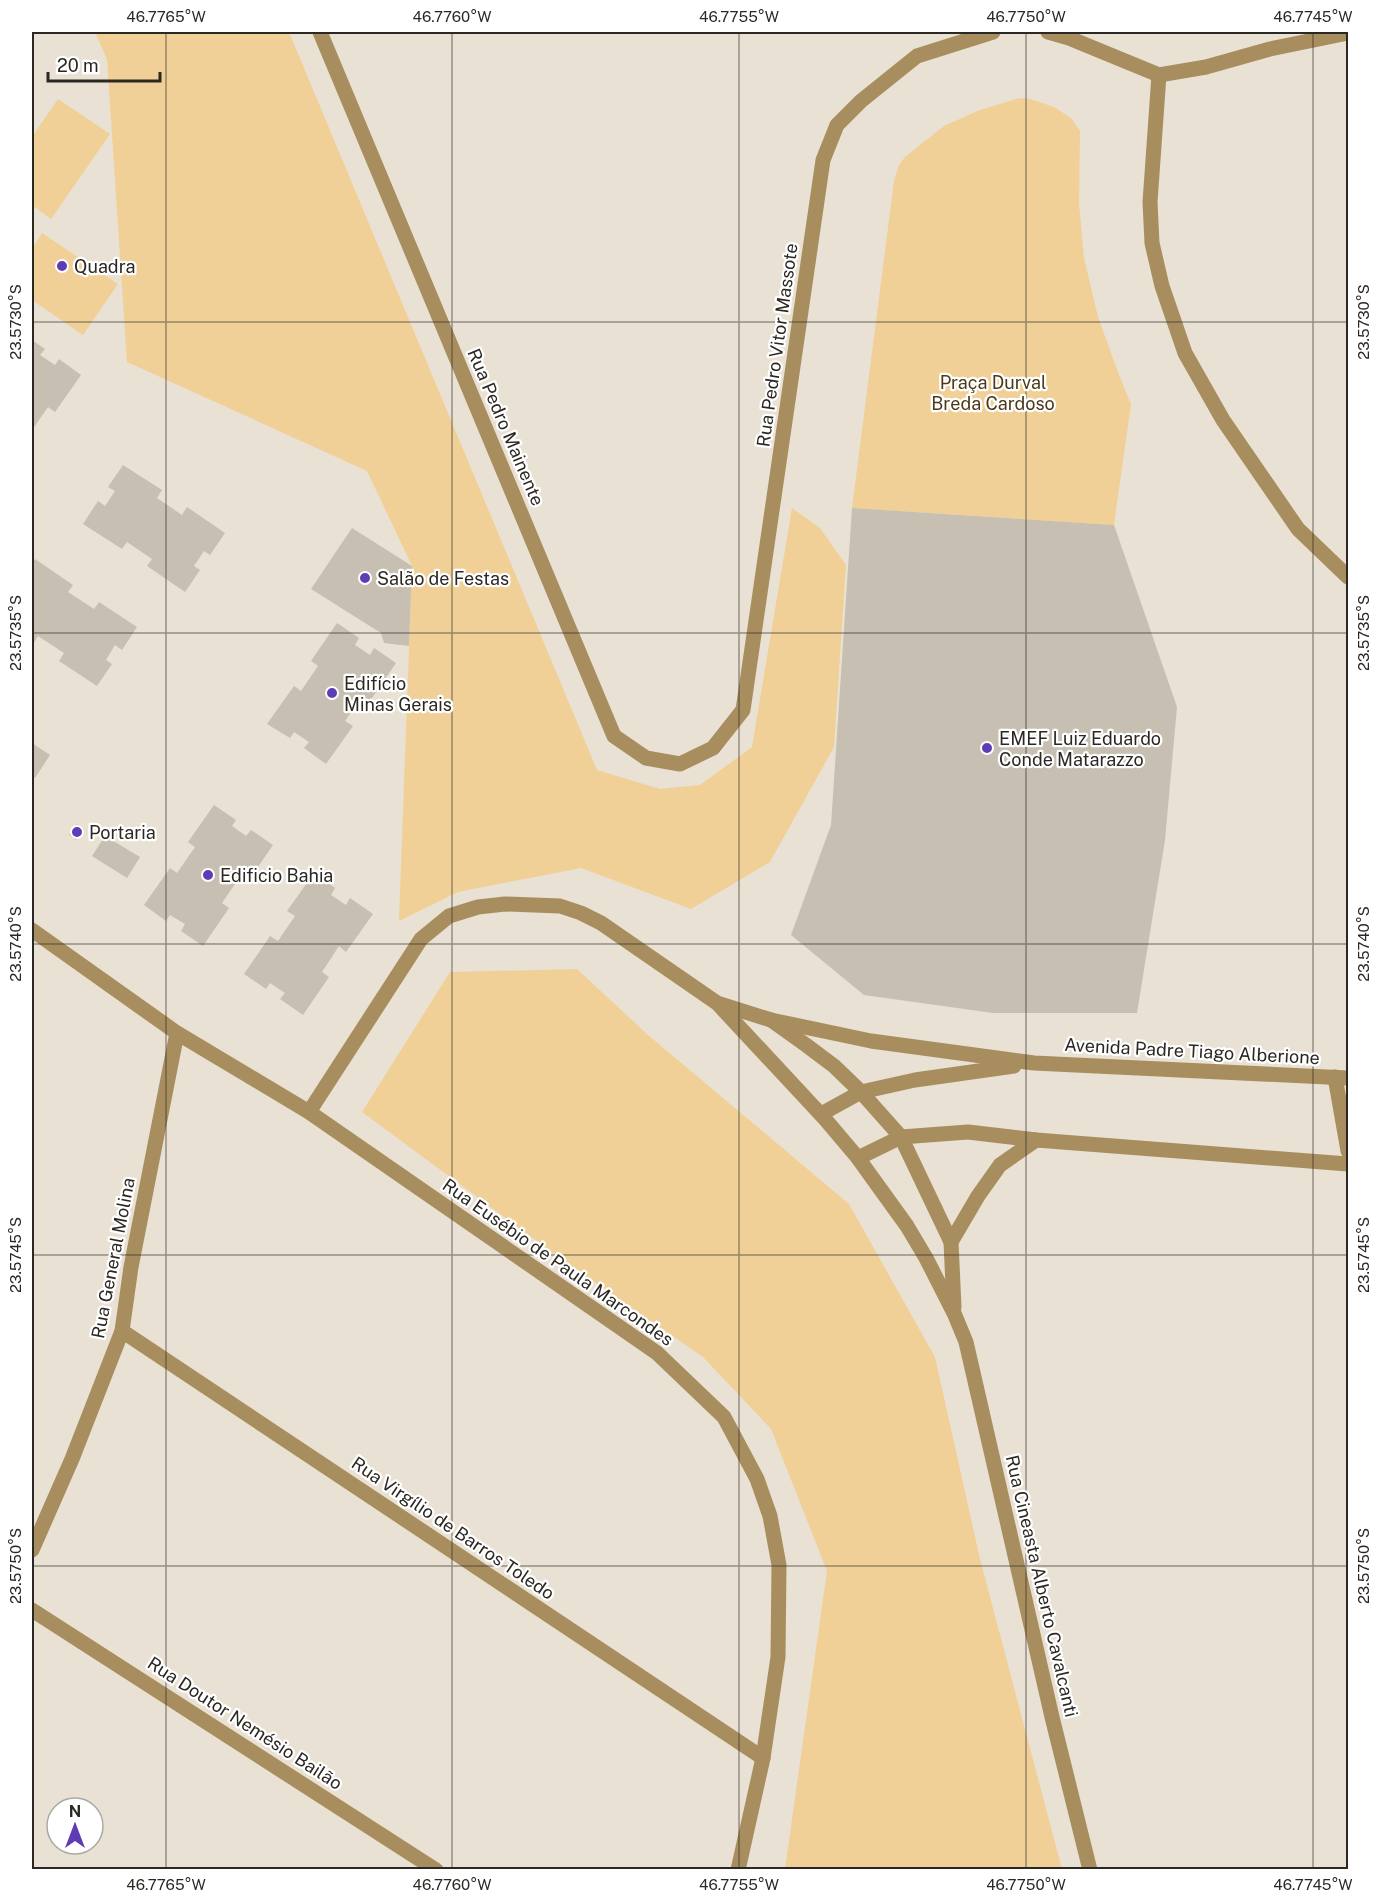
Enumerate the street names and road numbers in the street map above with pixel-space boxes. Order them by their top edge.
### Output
street label: Rua Pedro Vitor Massote [752,242,802,448]
street label: Rua Pedro Mainente [463,345,549,509]
street label: Avenida Padre Tiago Alberione [1064,1034,1320,1068]
street label: Rua Eusébio de Paula Marcondes [439,1174,677,1350]
street label: Rua General Molina [87,1176,139,1340]
street label: Rua Virgílio de Barros Toledo [348,1452,558,1604]
street label: Rua Cineasta Alberto Cavalcanti [1002,1453,1082,1719]
street label: Rua Doutor Nemésio Bailão [144,1652,346,1794]

